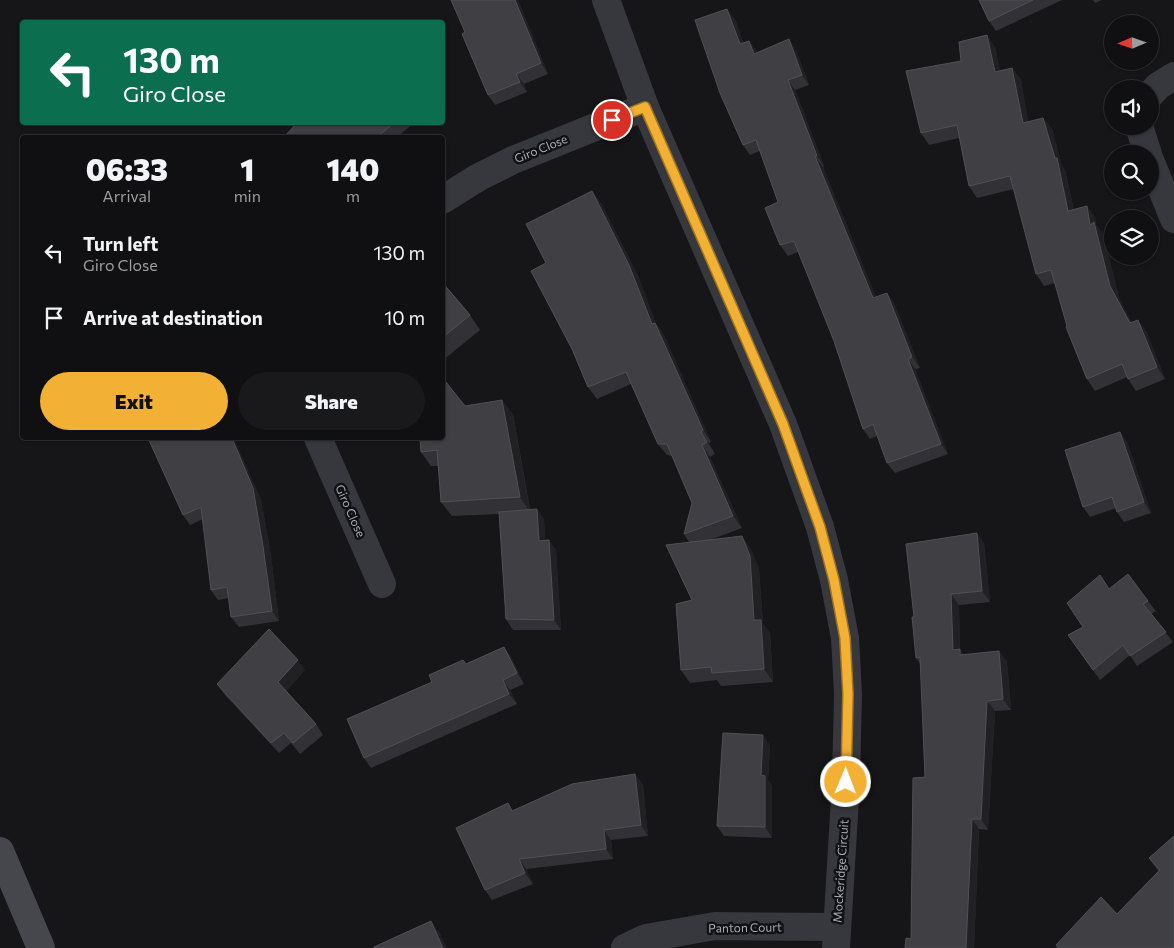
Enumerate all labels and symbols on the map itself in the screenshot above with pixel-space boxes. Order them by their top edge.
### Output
north arrow [1104,15,1159,70]
pin [591,99,633,141]
street label: Giro Close [512,131,569,165]
street label: Giro Close [333,482,369,539]
position arrow [819,755,871,807]
street label: Mockeridge Circuit [829,819,851,923]
street label: Panton Court [708,919,782,935]

